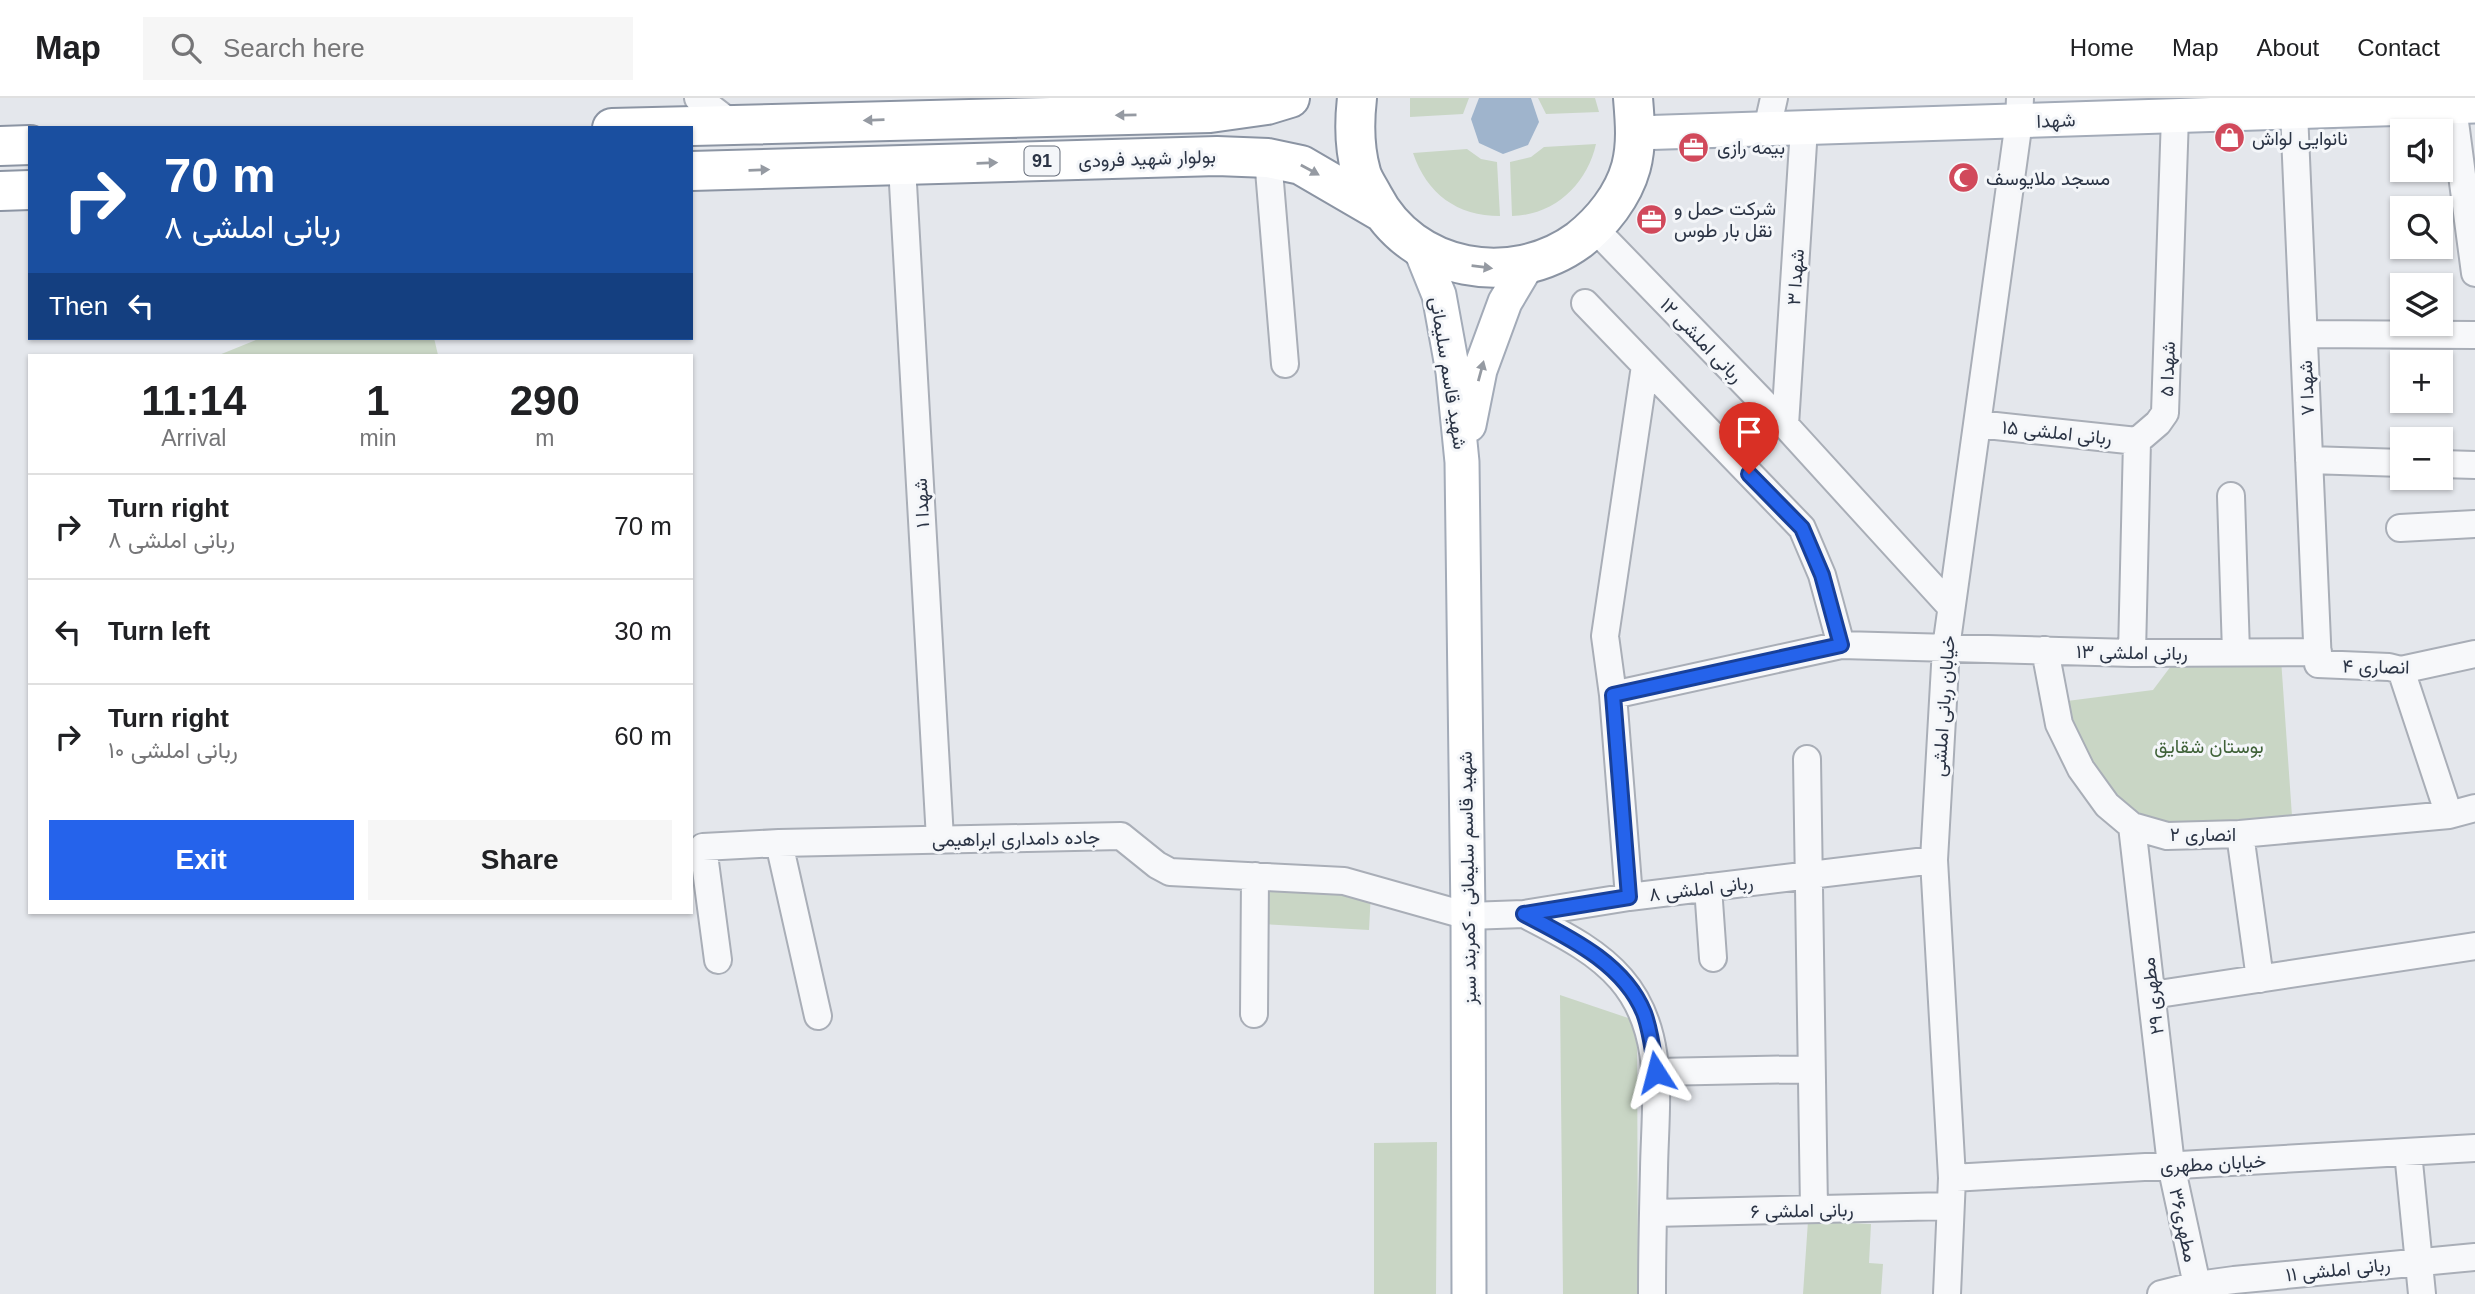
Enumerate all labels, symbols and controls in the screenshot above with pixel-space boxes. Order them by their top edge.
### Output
search box [143,17,633,80]
text: Map [35,29,101,66]
icon: search [167,29,205,67]
text: Search here [223,33,365,63]
text: Home [2070,34,2134,61]
text: Map [2172,34,2219,61]
text: About [2257,34,2319,61]
text: Contact [2357,34,2440,61]
one-way arrow [1114,109,1136,120]
street label: شهدا [2036,109,2076,133]
one-way arrow [862,114,884,126]
map controls [2390,119,2453,490]
button: sound [2390,119,2453,182]
shop icon: نانوایی لواش [2212,121,2246,155]
place label: نانوایی لواش [2252,128,2348,150]
office icon: بیمه رازی [1677,130,1711,164]
place label: بیمه رازی [1717,137,1785,159]
road number: 91 [1024,146,1060,176]
street label: بولوار شهید فرودی [1078,146,1216,172]
text: 70 m [164,148,276,202]
icon: right [49,154,140,245]
one-way arrow [976,157,998,169]
mosque icon: مسجد ملایوسف [1946,161,1980,195]
one-way arrow [749,164,771,175]
one-way arrow [1300,164,1320,176]
place label: مسجد ملایوسف [1986,168,2110,190]
button: search [2390,196,2453,259]
place label: شرکت حمل و نقل بار طوس [1674,198,1776,242]
office icon: شرکت حمل و نقل بار طوس [1634,202,1668,236]
text: ربانی املشی ۸ [164,209,341,245]
street label: شهدا ۳ [1783,248,1809,306]
one-way arrow [1471,262,1493,273]
button: layers [2390,273,2453,336]
icon: left [122,287,160,325]
text: Then [49,291,108,321]
street label: ربانی املشی ۱۲ [1655,294,1747,388]
street label: شهید قاسم سلیمانی [1424,295,1471,451]
street label: شهدا ۵ [2156,341,2180,397]
button: + [2390,350,2453,413]
one-way arrow [1476,360,1486,381]
street label: شهدا ۷ [2295,360,2319,416]
text: 11:14 [141,377,246,424]
text: 1 [366,377,390,424]
text: 290 [510,377,580,424]
pin [1719,402,1779,474]
icon: arrive [1730,413,1768,451]
street label: ربانی املشی ۱۵ [2001,416,2113,450]
text: Arrival [161,425,226,451]
text: min [359,425,397,451]
text: m [535,425,554,451]
button: − [2390,427,2453,490]
street label: شهدا ۱ [910,478,934,528]
text: Turn right [108,493,229,523]
icon: right [49,508,87,546]
text: 70 m [614,511,672,541]
text: ربانی املشی ۸ [108,527,235,553]
icon: left [49,613,87,651]
text: Turn left [108,616,210,646]
text: 30 m [614,616,672,646]
street label: خیابان ربانی املشی [1928,635,1960,778]
street label: ربانی املشی ۱۳ [2076,641,2188,665]
street label: انصاری ۴ [2342,655,2410,679]
text: Turn right [108,703,229,733]
icon: right [49,718,87,756]
text: 60 m [614,721,672,751]
park label: بوستان شقایق [2154,736,2264,758]
text: ربانی املشی ۱۰ [108,737,238,763]
street label: شهید قاسم سلیمانی - کمربند سبز [1455,751,1482,1006]
button: Exit [49,820,354,900]
button: Share [368,820,672,900]
street label: انصاری ۲ [2170,824,2236,846]
street label: جاده دامداری ابراهیمی [932,827,1100,851]
street label: ربانی املشی ۸ [1648,872,1755,906]
street label: مطهری ۲۹ [2137,956,2169,1036]
position arrow [1619,1035,1693,1109]
street label: خیابان مطهری [2159,1150,2267,1178]
street label: مطهری۳۶ [2164,1186,2202,1264]
street label: ربانی املشی ۶ [1750,1199,1854,1223]
street label: ربانی املشی ۱۱ [2285,1254,2391,1286]

